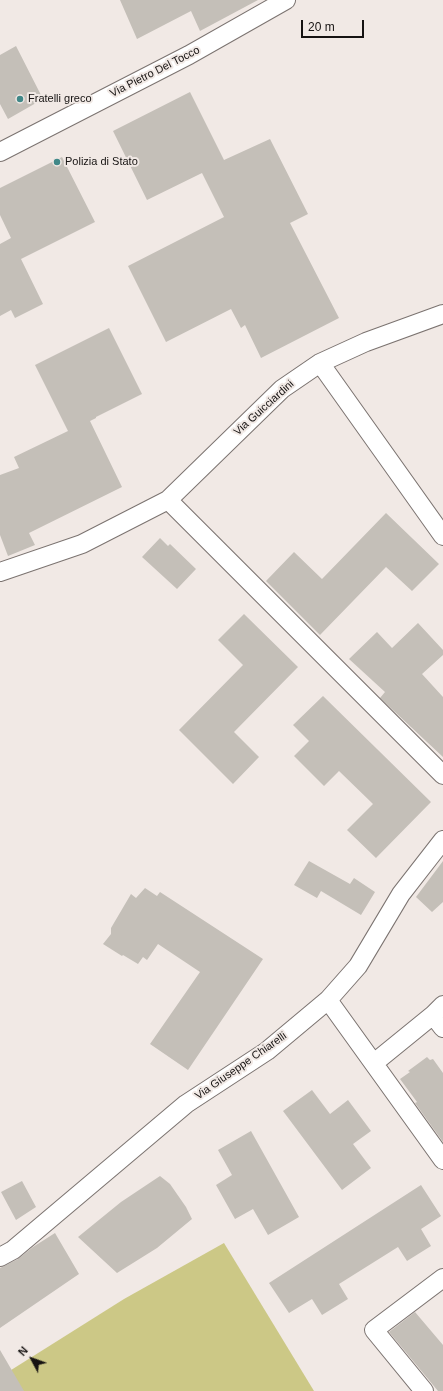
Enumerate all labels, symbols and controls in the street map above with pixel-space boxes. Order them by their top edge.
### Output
scale bar [303,12,366,38]
text: 20 m [308,20,335,34]
street label: Via Pietro Del Tocco [108,44,202,100]
place label: Fratelli greco [28,92,92,106]
marker: Fratelli greco [15,94,25,104]
place label: Polizia di Stato [65,155,138,169]
marker: Polizia di Stato [52,157,62,167]
street label: Via Guicciardini [231,378,297,438]
street label: Via Giuseppe Chiarelli [193,1029,289,1103]
north arrow [12,1339,52,1379]
text: N [16,1344,30,1358]

